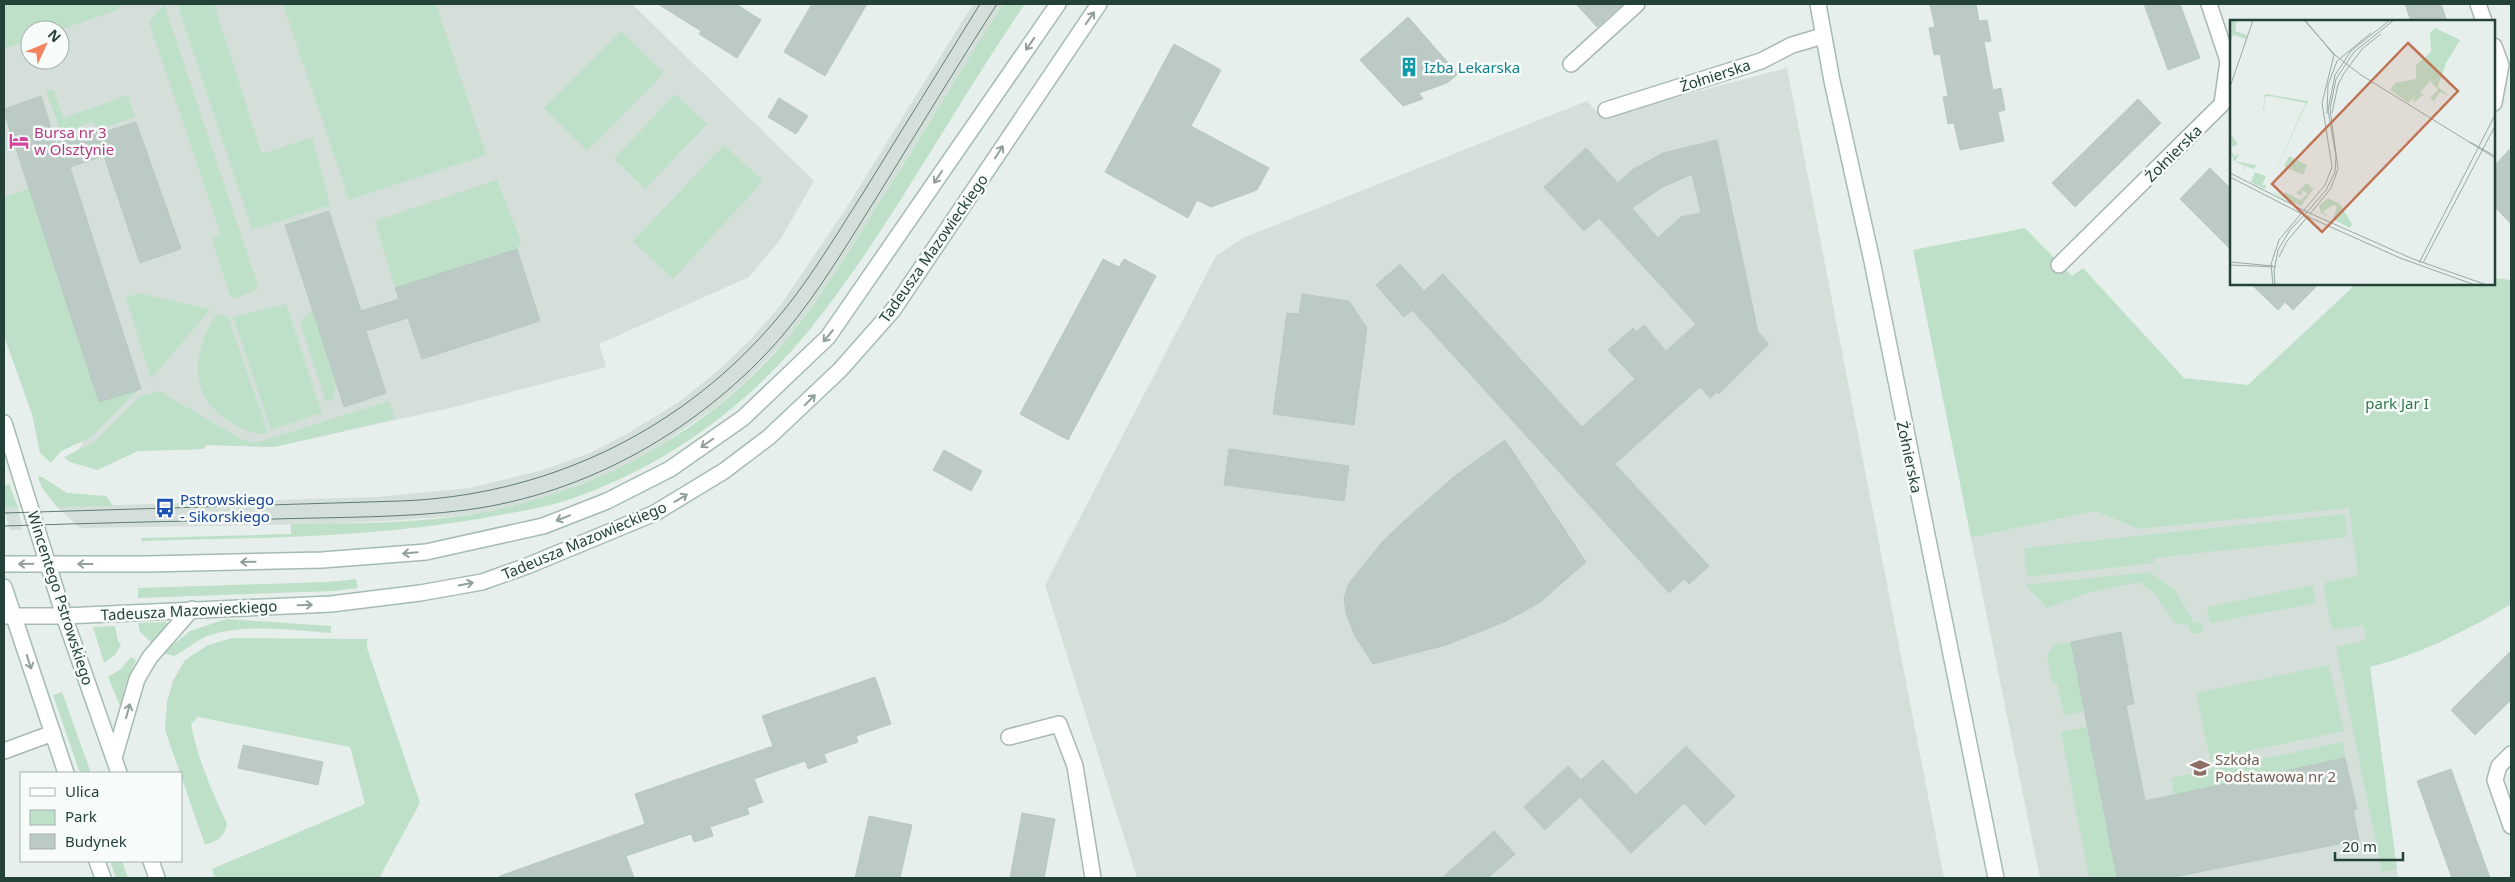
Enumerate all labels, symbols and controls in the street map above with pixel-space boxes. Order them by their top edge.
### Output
one-way arrow [1085,11,1095,25]
north arrow [20,20,70,70]
inset map [2230,20,2495,285]
text: N [44,25,66,46]
one-way arrow [1025,36,1035,50]
street label: Żołnierska [1677,54,1753,96]
building icon: Izba Lekarska [1398,56,1420,78]
place label: Izba Lekarska [1424,57,1520,77]
street label: Żołnierska [2140,120,2206,186]
place label: Bursa nr 3 w Olsztynie [34,122,114,159]
hotel icon: Bursa nr 3 w Olsztynie [8,130,30,152]
one-way arrow [994,146,1004,160]
street label: Tadeusza Mazowieckiego [874,170,992,326]
one-way arrow [933,170,943,184]
one-way arrow [823,329,834,342]
park label: park Jar I [2365,393,2429,413]
one-way arrow [804,394,816,406]
street label: Żołnierska [1893,419,1927,495]
one-way arrow [700,438,714,448]
place label: Pstrowskiego - Sikorskiego [180,489,274,526]
one-way arrow [674,492,688,502]
street label: Tadeusza Mazowieckiego [499,496,669,584]
bus stop icon: Pstrowskiego - Sikorskiego [154,497,176,519]
street label: Wincentego Pstrowskiego [23,508,99,688]
one-way arrow [556,514,572,523]
one-way arrow [402,548,418,558]
one-way arrow [240,557,256,567]
one-way arrow [18,559,34,569]
one-way arrow [78,559,94,569]
one-way arrow [458,579,474,589]
street label: Tadeusza Mazowieckiego [100,595,278,625]
one-way arrow [297,601,313,610]
one-way arrow [24,653,34,669]
one-way arrow [123,704,133,720]
place label: Szkoła Podstawowa nr 2 [2215,749,2336,786]
school or university icon: Szkoła Podstawowa nr 2 [2189,757,2211,779]
legend [20,772,182,862]
text: Ulica [65,781,99,801]
text: Park [65,806,97,826]
scale bar [2335,830,2402,862]
text: Budynek [65,831,127,851]
text: 20 m [2342,836,2377,856]

